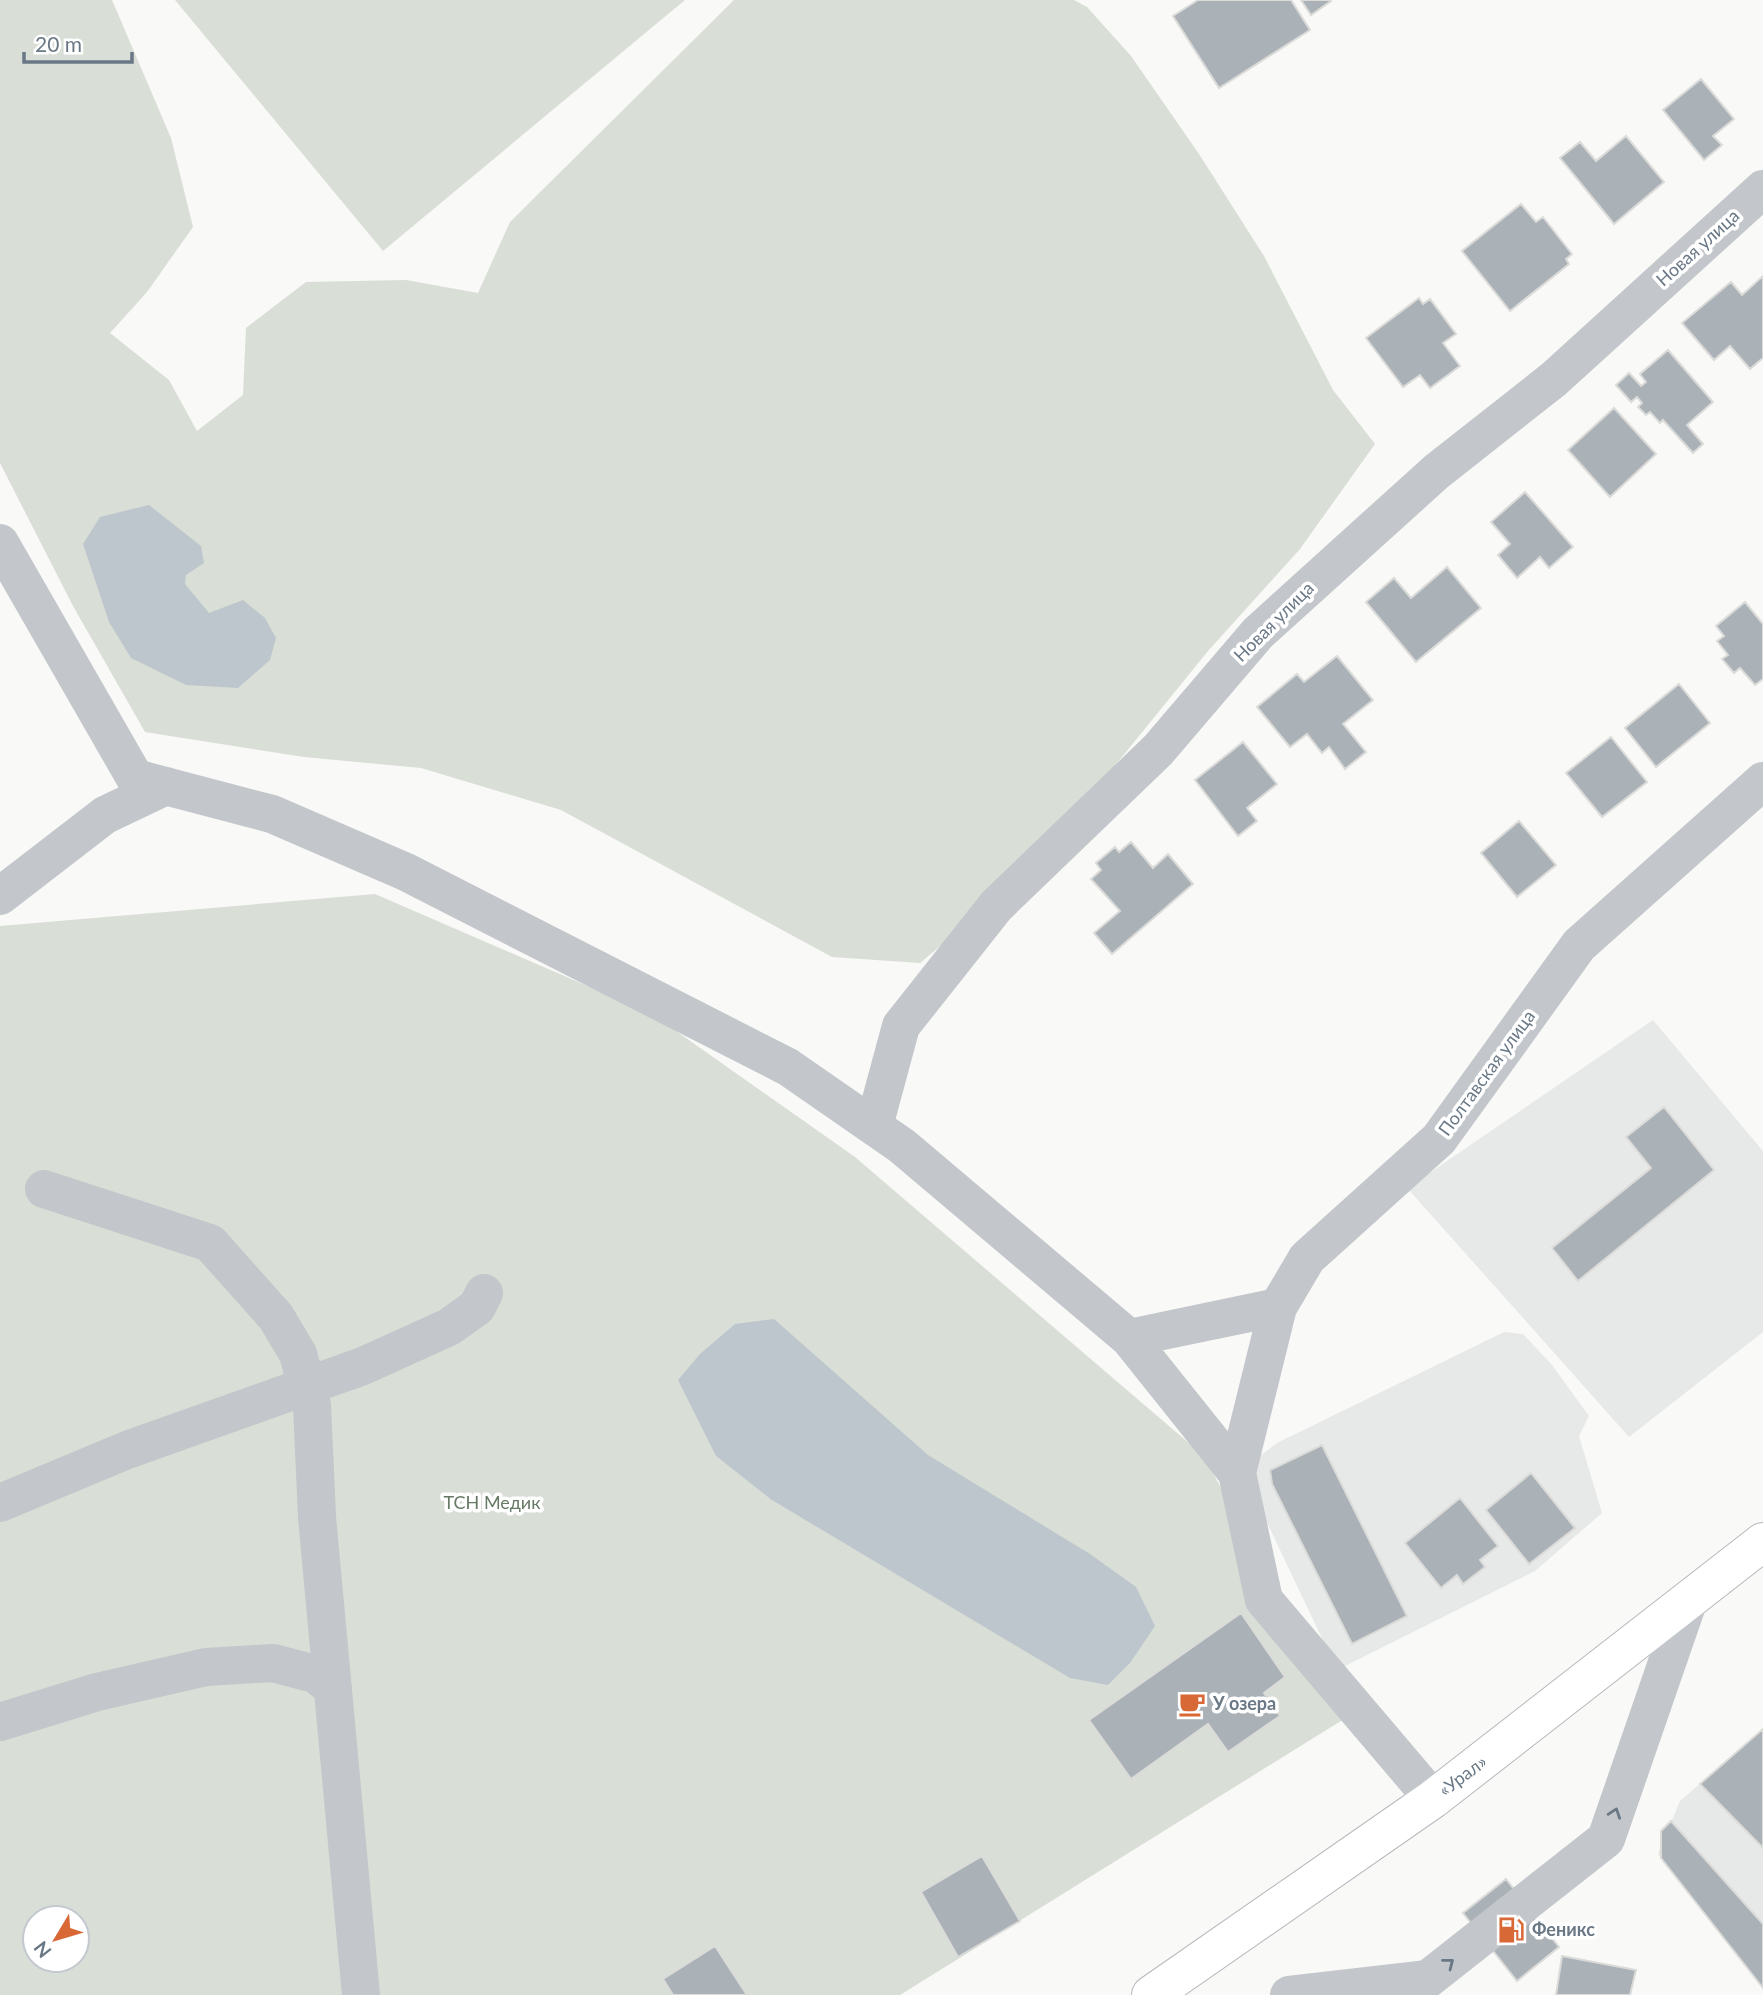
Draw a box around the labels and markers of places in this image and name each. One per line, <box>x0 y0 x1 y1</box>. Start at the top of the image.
cafe icon: У озера <box>1177 1689 1207 1719</box>
place label: У озера <box>1212 1692 1276 1714</box>
fuel station icon: Феникс <box>1496 1915 1526 1945</box>
place label: Феникс <box>1532 1918 1595 1940</box>

